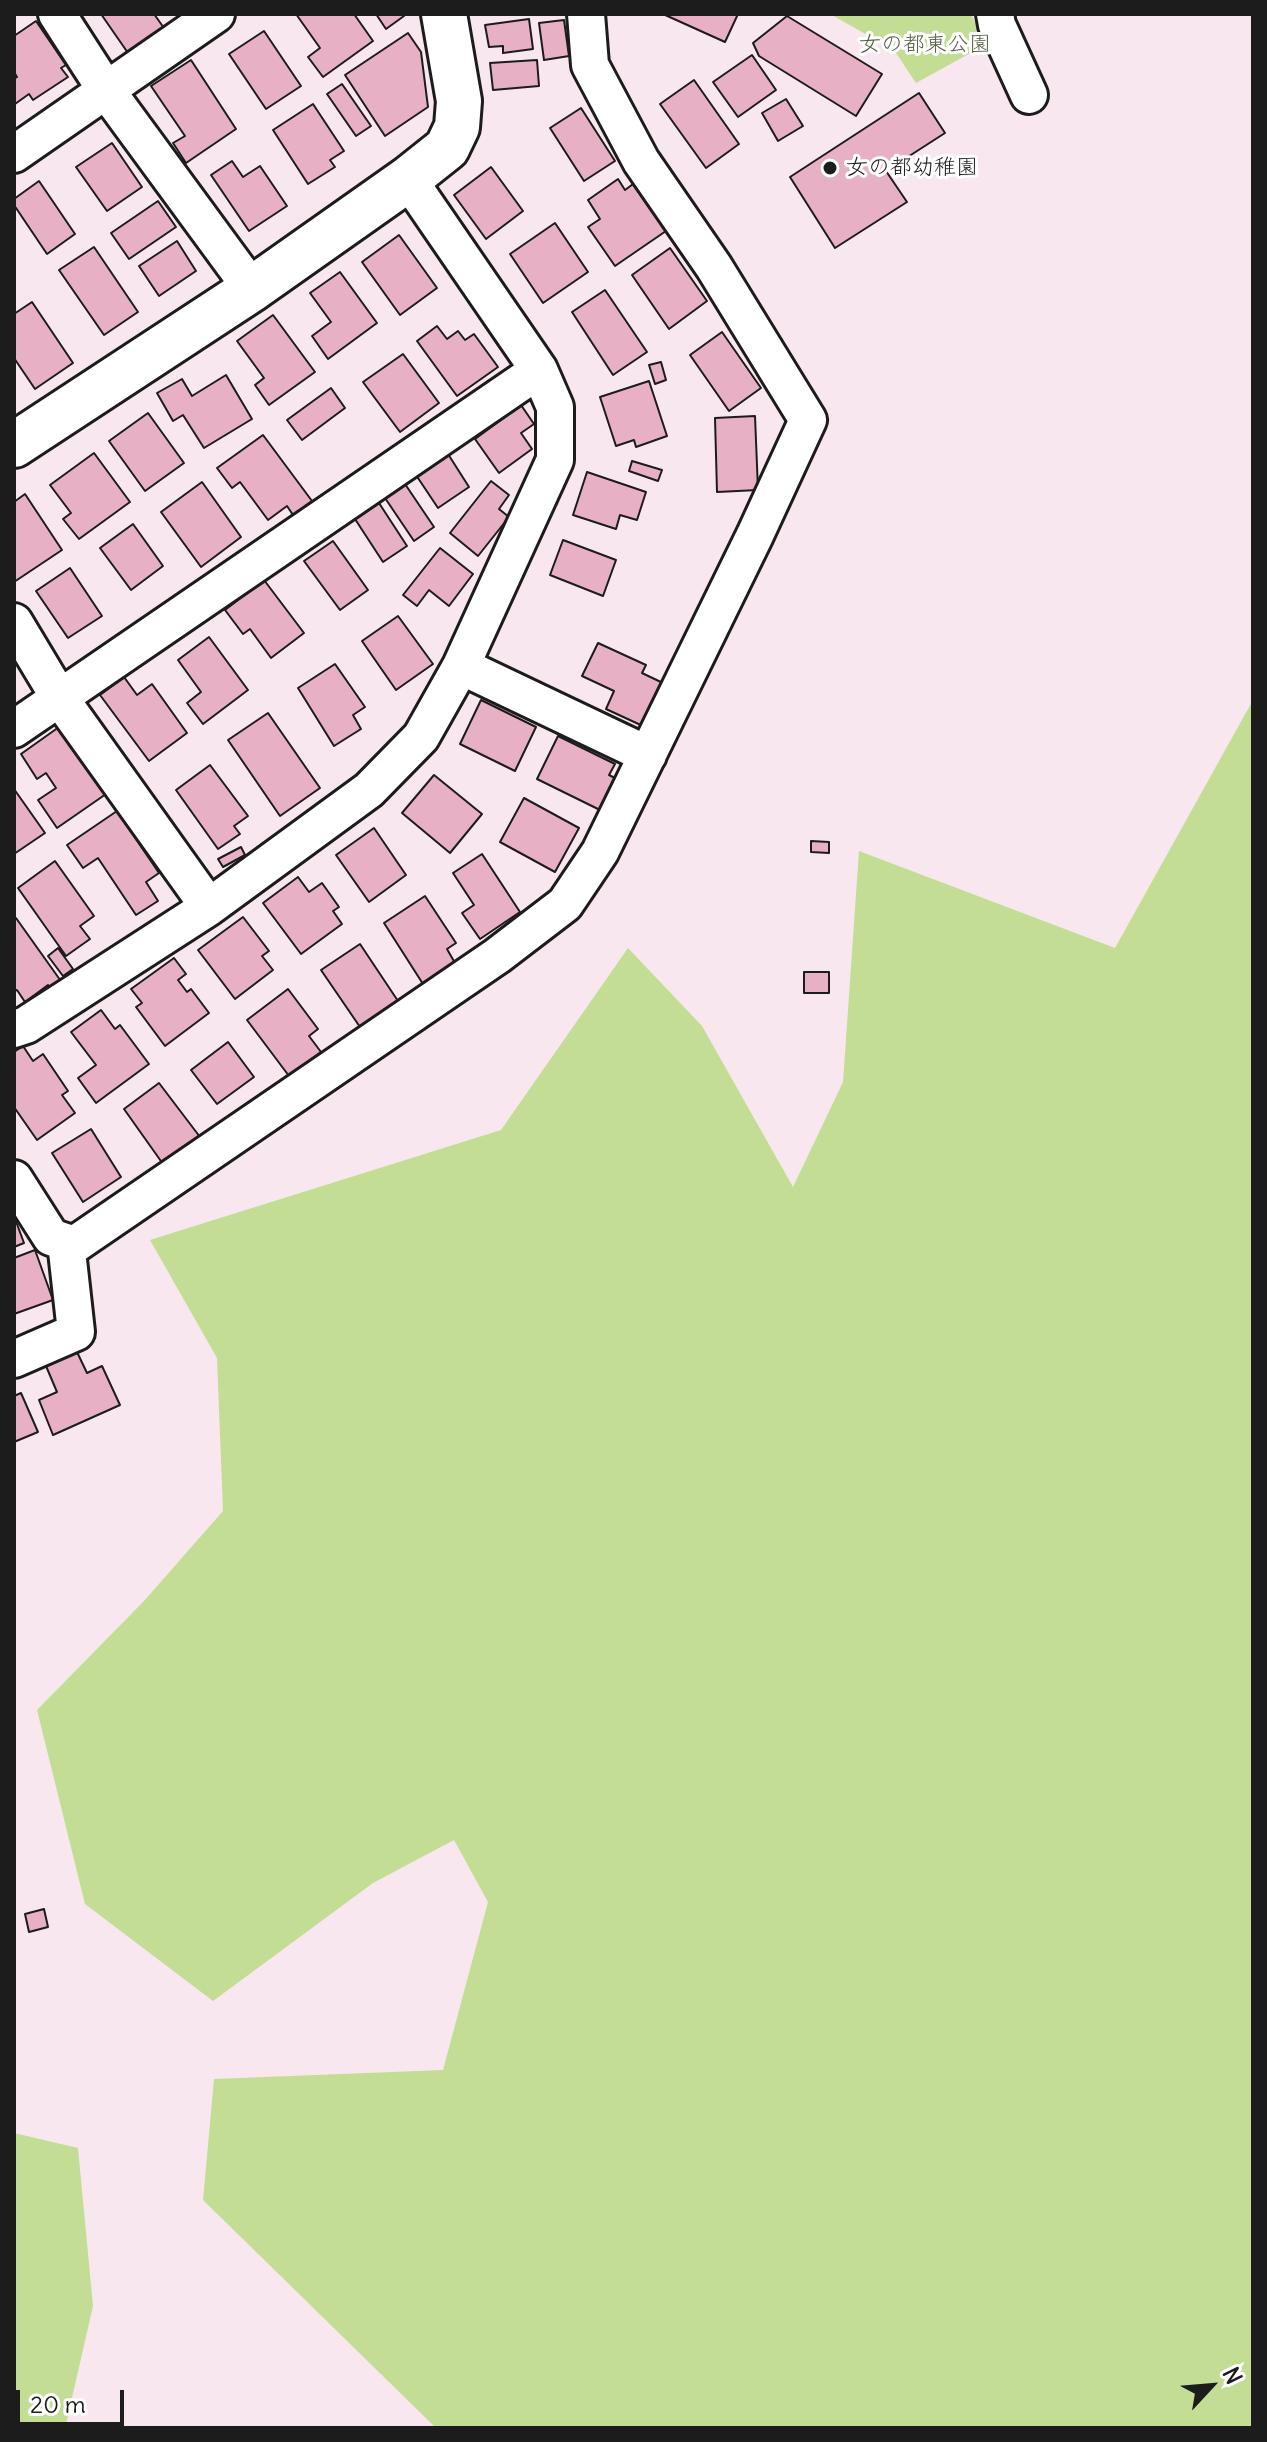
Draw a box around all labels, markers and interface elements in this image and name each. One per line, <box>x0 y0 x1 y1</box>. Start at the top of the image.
park label: 女の都東公園 <box>859 32 991 58</box>
place label: 女の都幼稚園 <box>846 155 978 181</box>
marker: 女の都幼稚園 <box>821 159 839 177</box>
north arrow <box>1171 2346 1251 2426</box>
text: N <box>1217 2363 1248 2388</box>
scale bar <box>20 2374 128 2424</box>
text: 20 m <box>30 2389 86 2419</box>

